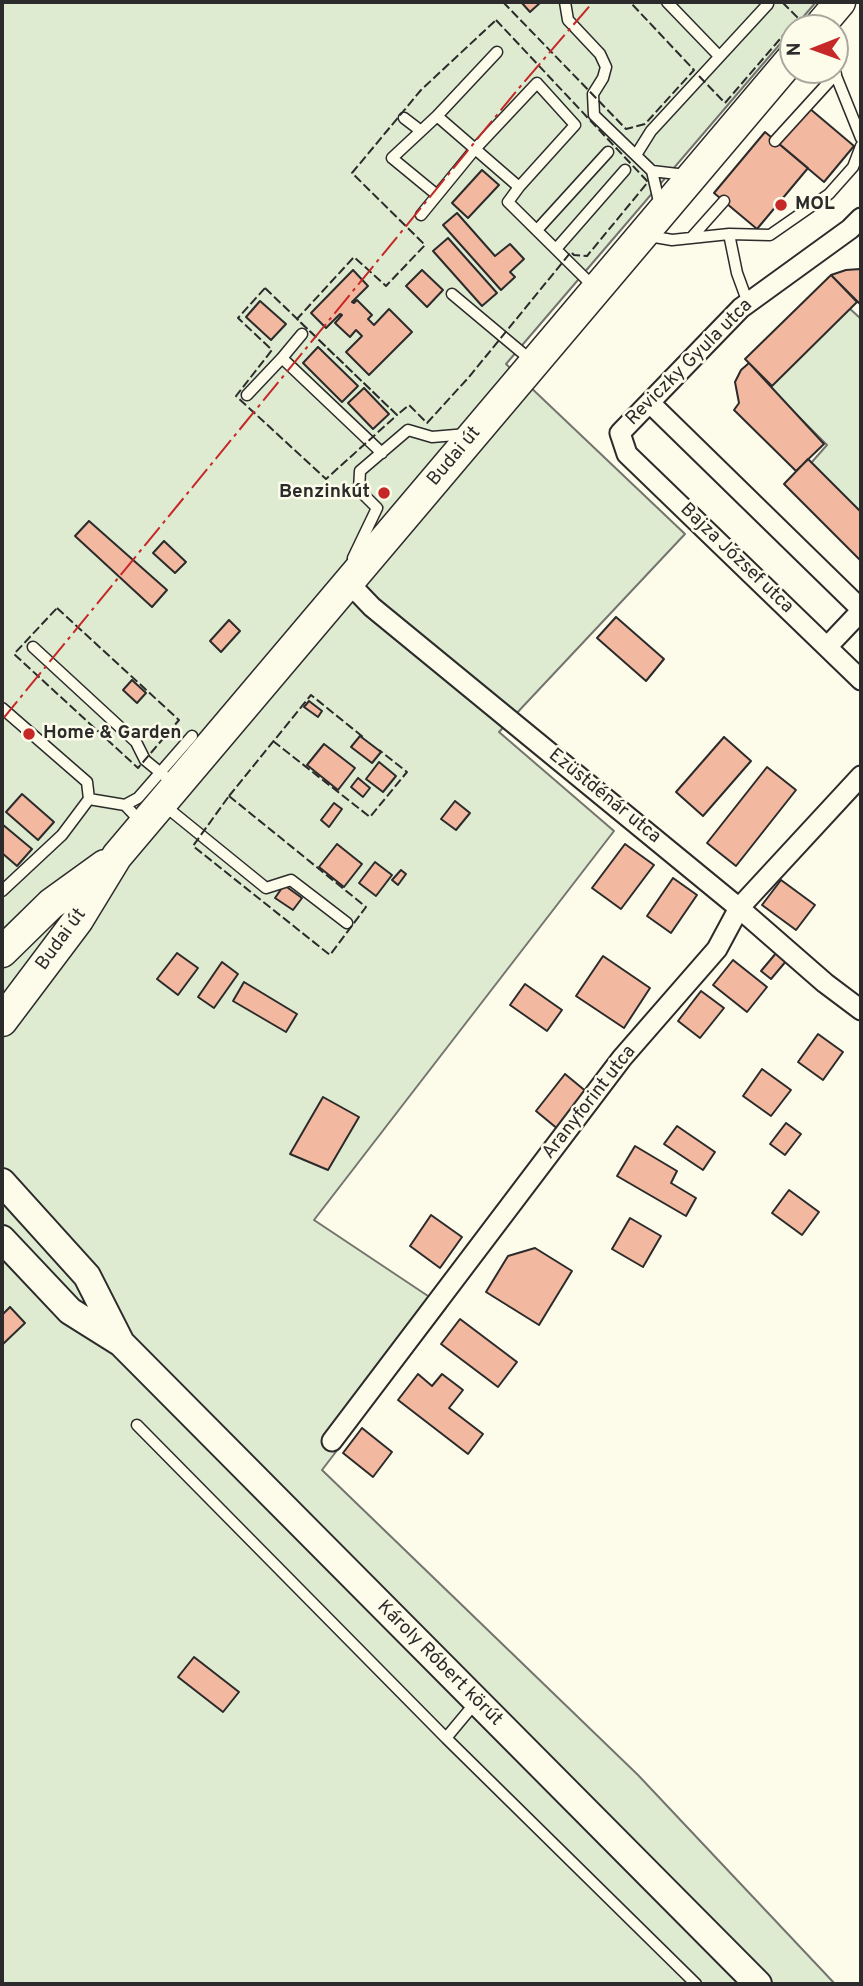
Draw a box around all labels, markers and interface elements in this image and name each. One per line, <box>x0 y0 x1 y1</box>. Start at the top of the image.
north arrow <box>779 14 849 84</box>
text: N <box>783 42 807 56</box>
place label: MOL <box>795 194 835 216</box>
marker: MOL <box>773 197 789 213</box>
street label: Reviczky Gyula utca <box>622 295 758 431</box>
street label: Budai út <box>423 423 487 491</box>
place label: Benzinkút <box>279 482 370 504</box>
marker: Benzinkút <box>376 485 392 501</box>
street label: Bajza József utca <box>675 499 797 619</box>
place label: Home & Garden <box>43 723 182 745</box>
marker: Home & Garden <box>21 726 37 742</box>
street label: Ezüstdénár utca <box>543 745 665 849</box>
street label: Budai út <box>32 905 92 975</box>
street label: Aranyforint utca <box>538 1041 642 1165</box>
street label: Károly Róbert körút <box>371 1596 507 1732</box>

